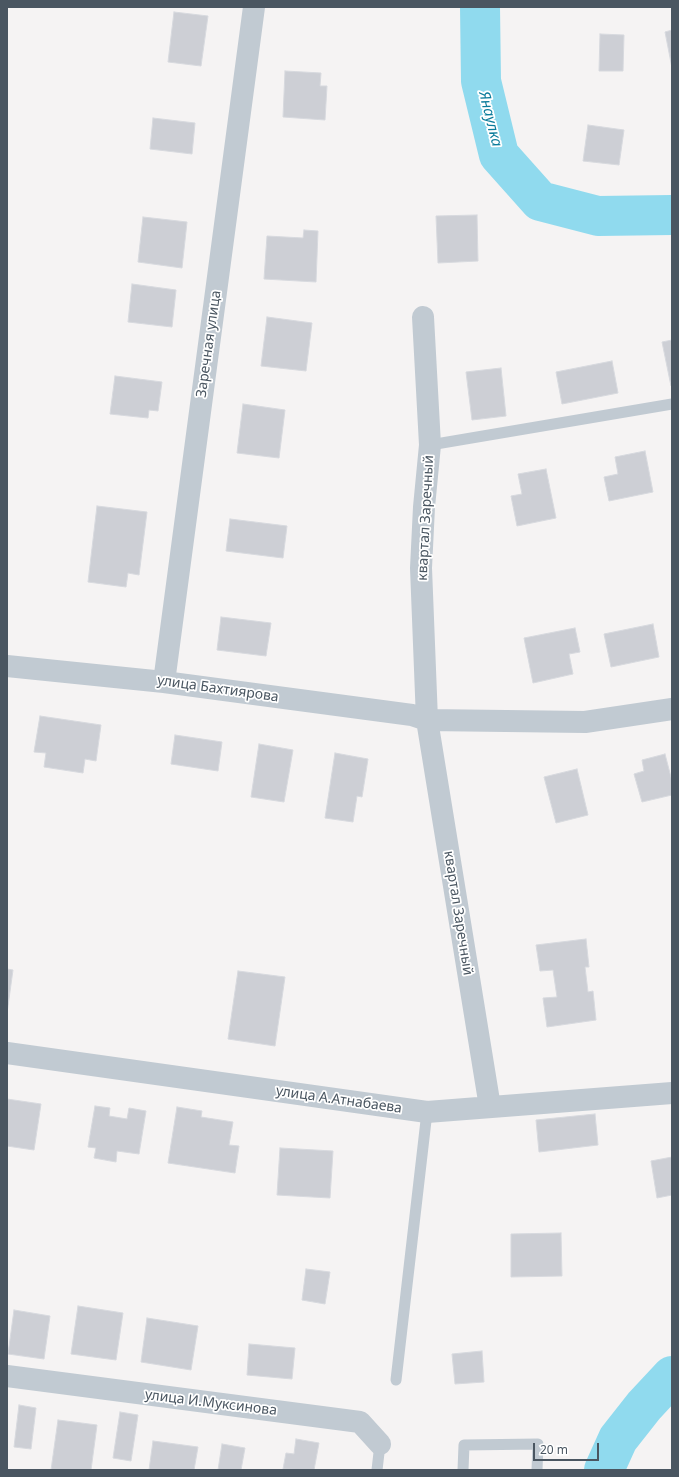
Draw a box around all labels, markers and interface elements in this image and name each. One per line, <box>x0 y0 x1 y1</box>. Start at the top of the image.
water label: Янаулка <box>474 89 506 149</box>
street label: Заречная улица <box>193 289 225 399</box>
street label: квартал Заречный <box>414 455 438 581</box>
street label: улица Бахтиярова <box>156 672 280 706</box>
street label: квартал Заречный <box>440 850 476 976</box>
street label: улица А.Атнабаева <box>275 1083 403 1117</box>
street label: улица И.Муксинова <box>144 1387 278 1419</box>
scale bar <box>535 1435 601 1461</box>
text: 20 m <box>540 1441 568 1458</box>

